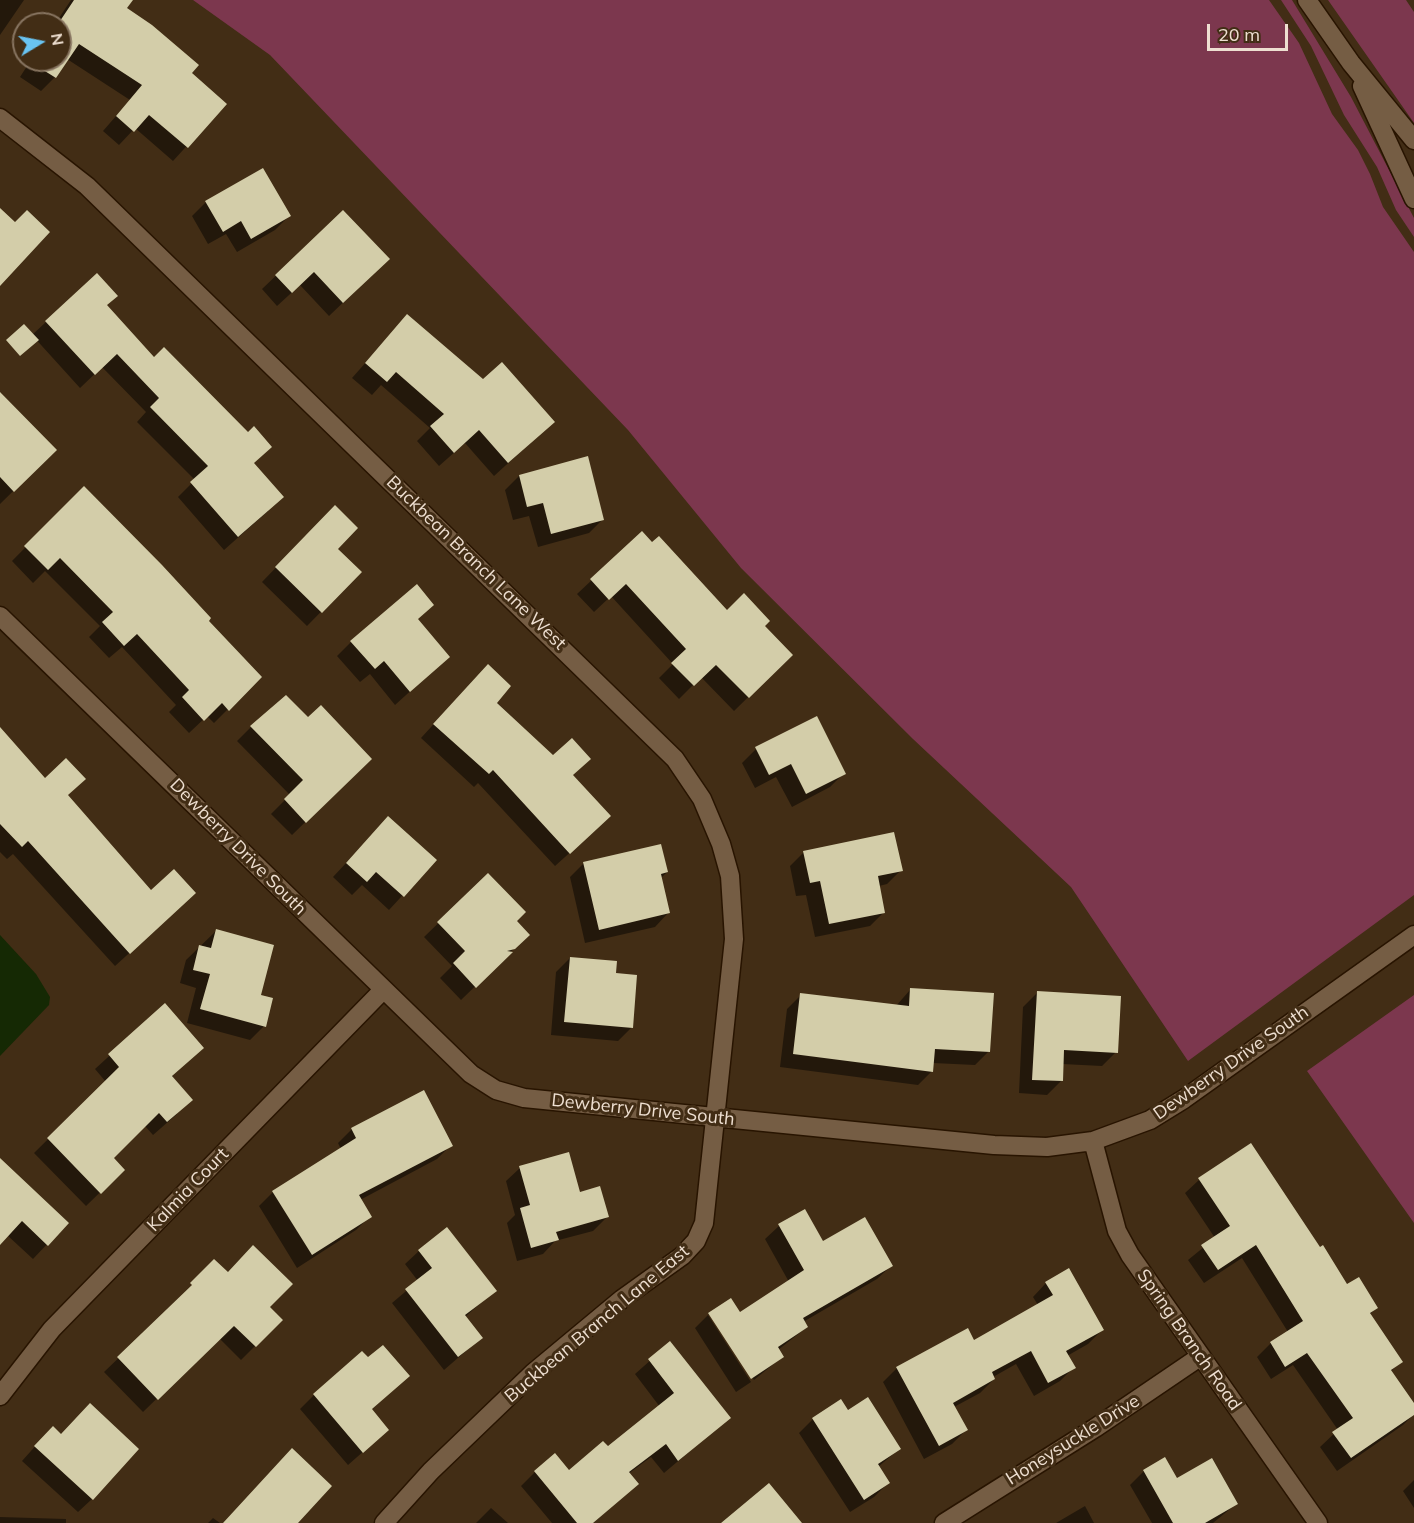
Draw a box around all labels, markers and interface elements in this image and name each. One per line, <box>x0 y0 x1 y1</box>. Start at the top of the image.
north arrow <box>12 12 72 72</box>
scale bar <box>1210 12 1291 50</box>
text: 20 m <box>1218 23 1260 46</box>
text: N <box>47 32 69 47</box>
street label: Buckbean Branch Lane West <box>382 471 570 655</box>
street label: Dewberry Drive South <box>165 774 311 920</box>
street label: Dewberry Drive South <box>1149 1001 1313 1125</box>
street label: Dewberry Drive South <box>550 1090 736 1130</box>
street label: Kalmia Court <box>143 1144 233 1236</box>
street label: Buckbean Branch Lane East <box>501 1241 693 1407</box>
street label: Spring Branch Road <box>1132 1265 1246 1415</box>
street label: Honeysuckle Drive <box>1002 1390 1144 1490</box>

